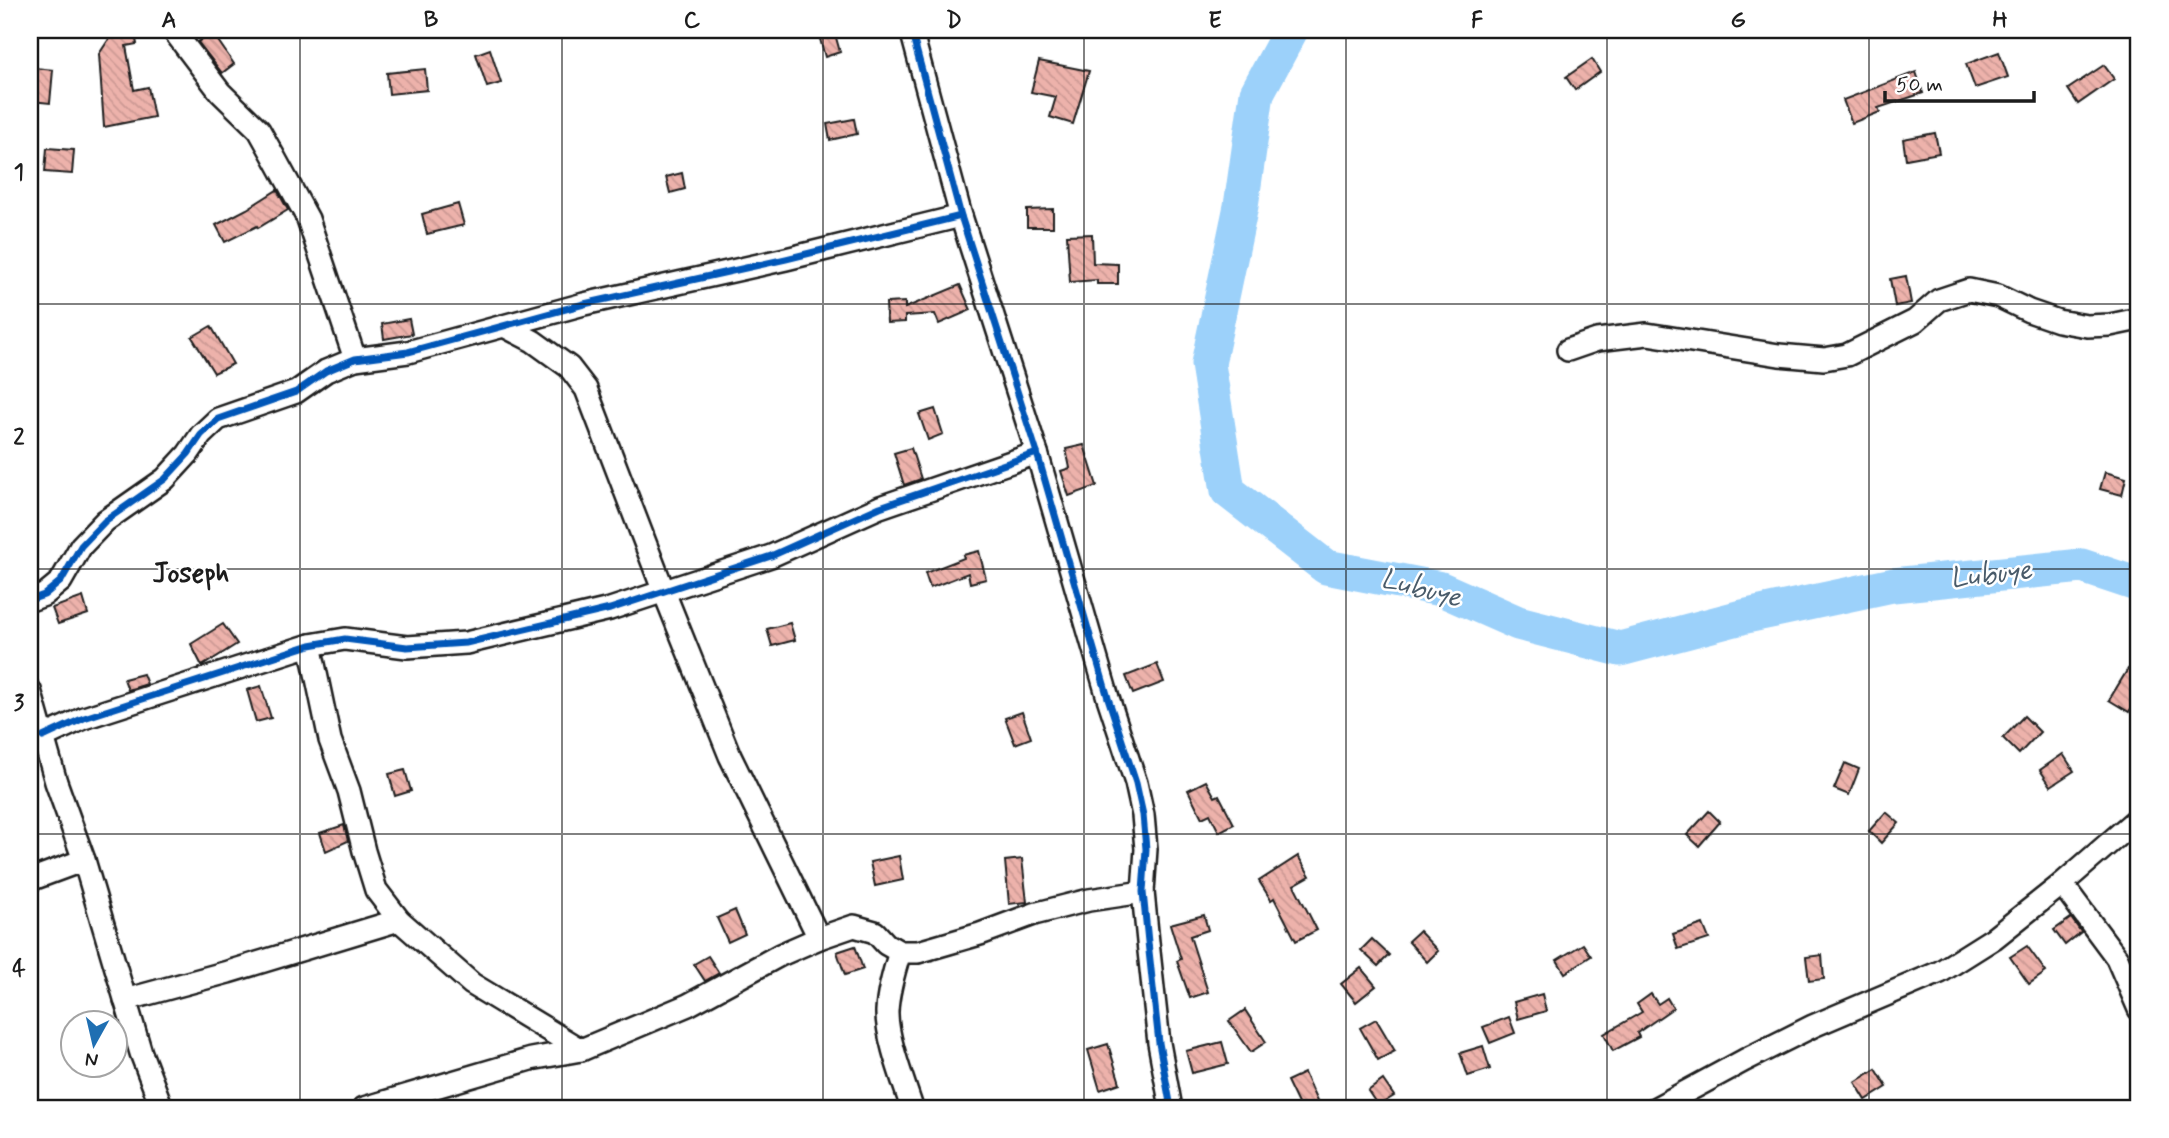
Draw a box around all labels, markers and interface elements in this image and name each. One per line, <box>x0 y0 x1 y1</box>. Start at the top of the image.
text: A <box>161 6 177 36</box>
text: B <box>424 6 439 36</box>
text: C <box>684 6 701 36</box>
text: D <box>946 6 962 36</box>
text: E <box>1208 6 1222 36</box>
text: F <box>1471 6 1483 36</box>
text: G <box>1730 6 1746 36</box>
text: H <box>1992 6 2008 36</box>
scale bar <box>1885 60 2034 104</box>
text: 50 m <box>1896 71 1943 99</box>
text: 1 <box>14 158 24 188</box>
text: 2 <box>13 423 25 453</box>
water label: Lubuye <box>1948 552 2035 598</box>
district label: Joseph <box>153 556 230 593</box>
water label: Lubuye <box>1377 561 1466 618</box>
text: 3 <box>14 689 25 719</box>
text: 4 <box>12 954 26 984</box>
north arrow <box>60 1009 130 1078</box>
text: N <box>84 1046 100 1073</box>

